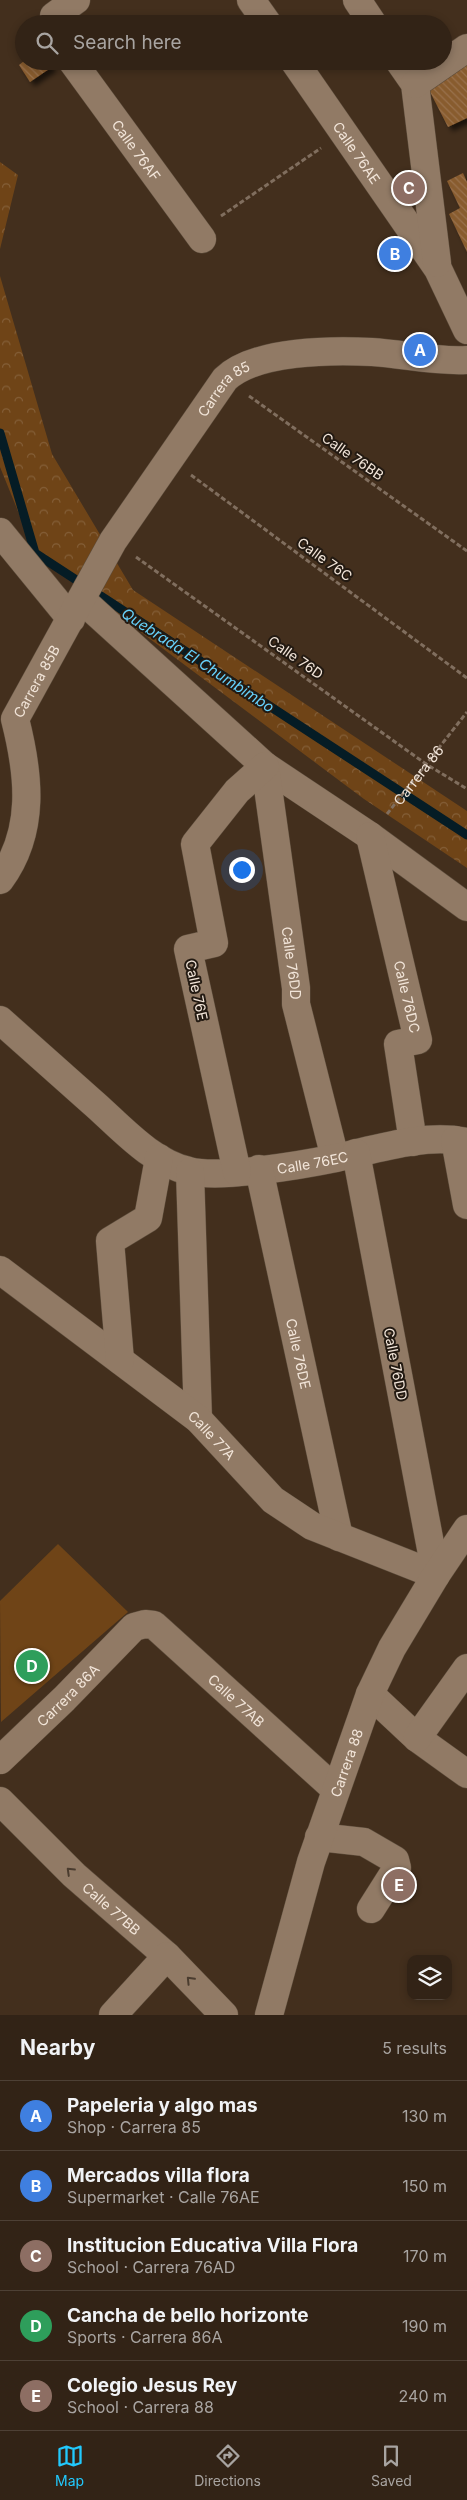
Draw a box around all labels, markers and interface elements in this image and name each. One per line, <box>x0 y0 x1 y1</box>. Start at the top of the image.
search box <box>15 15 452 70</box>
icon: search <box>33 29 61 57</box>
text: Search here <box>73 31 182 54</box>
street label: Calle 76AF <box>109 116 165 184</box>
street label: Calle 76AE <box>330 118 385 186</box>
pin: C <box>393 169 425 207</box>
pin: B <box>379 235 411 273</box>
pin: A <box>404 331 436 369</box>
street label: Carrera 85 <box>193 357 252 419</box>
street label: Calle 76BB <box>319 428 387 484</box>
street label: Calle 76C <box>294 533 356 585</box>
water label: Quebrada El Chumbimbo <box>118 603 278 717</box>
street label: Calle 76D <box>265 632 327 682</box>
street label: Carrera 85B <box>9 642 63 720</box>
street label: Carrera 86 <box>389 741 447 808</box>
your location <box>229 857 255 883</box>
street label: Calle 76DD <box>279 925 305 1000</box>
street label: Calle 76E <box>182 958 212 1022</box>
street label: Calle 76DC <box>391 959 425 1034</box>
street label: Calle 76EC <box>276 1147 350 1177</box>
street label: Calle 76DE <box>283 1317 315 1391</box>
street label: Calle 76DD <box>381 1326 411 1402</box>
street label: Calle 77A <box>185 1407 240 1463</box>
pin: D <box>16 1647 48 1685</box>
street label: Carrera 86A <box>33 1660 102 1729</box>
street label: Calle 77AB <box>205 1670 269 1730</box>
street label: Carrera 88 <box>326 1726 366 1799</box>
pin: E <box>383 1866 415 1904</box>
one-way arrow <box>67 1868 76 1877</box>
street label: Calle 77BB <box>79 1878 145 1938</box>
map controls <box>407 1955 452 2000</box>
button: layers <box>407 1955 452 2000</box>
one-way arrow <box>187 1977 196 1986</box>
text: Nearby <box>20 2035 95 2060</box>
text: 5 results <box>382 2038 447 2058</box>
text: Papeleria y algo mas <box>67 2094 258 2117</box>
text: A <box>30 2106 42 2126</box>
text: 130 m <box>402 2106 447 2126</box>
text: Shop · Carrera 85 <box>67 2117 201 2137</box>
text: Mercados villa flora <box>67 2164 250 2187</box>
text: B <box>31 2176 41 2196</box>
text: 150 m <box>402 2176 447 2196</box>
text: Supermarket · Calle 76AE <box>67 2187 260 2207</box>
text: Institucion Educativa Villa Flora <box>67 2234 358 2257</box>
text: C <box>30 2246 42 2266</box>
text: 170 m <box>403 2246 447 2266</box>
text: School · Carrera 76AD <box>67 2257 235 2277</box>
text: Cancha de bello horizonte <box>67 2304 309 2327</box>
text: D <box>30 2316 42 2336</box>
text: 190 m <box>402 2316 447 2336</box>
text: Sports · Carrera 86A <box>67 2327 222 2347</box>
text: Colegio Jesus Rey <box>67 2374 237 2397</box>
text: E <box>31 2386 41 2406</box>
text: 240 m <box>399 2386 447 2406</box>
text: School · Carrera 88 <box>67 2397 214 2417</box>
tab: Map <box>55 2442 84 2489</box>
tab: Directions <box>194 2442 261 2489</box>
tab: Saved <box>371 2442 412 2489</box>

